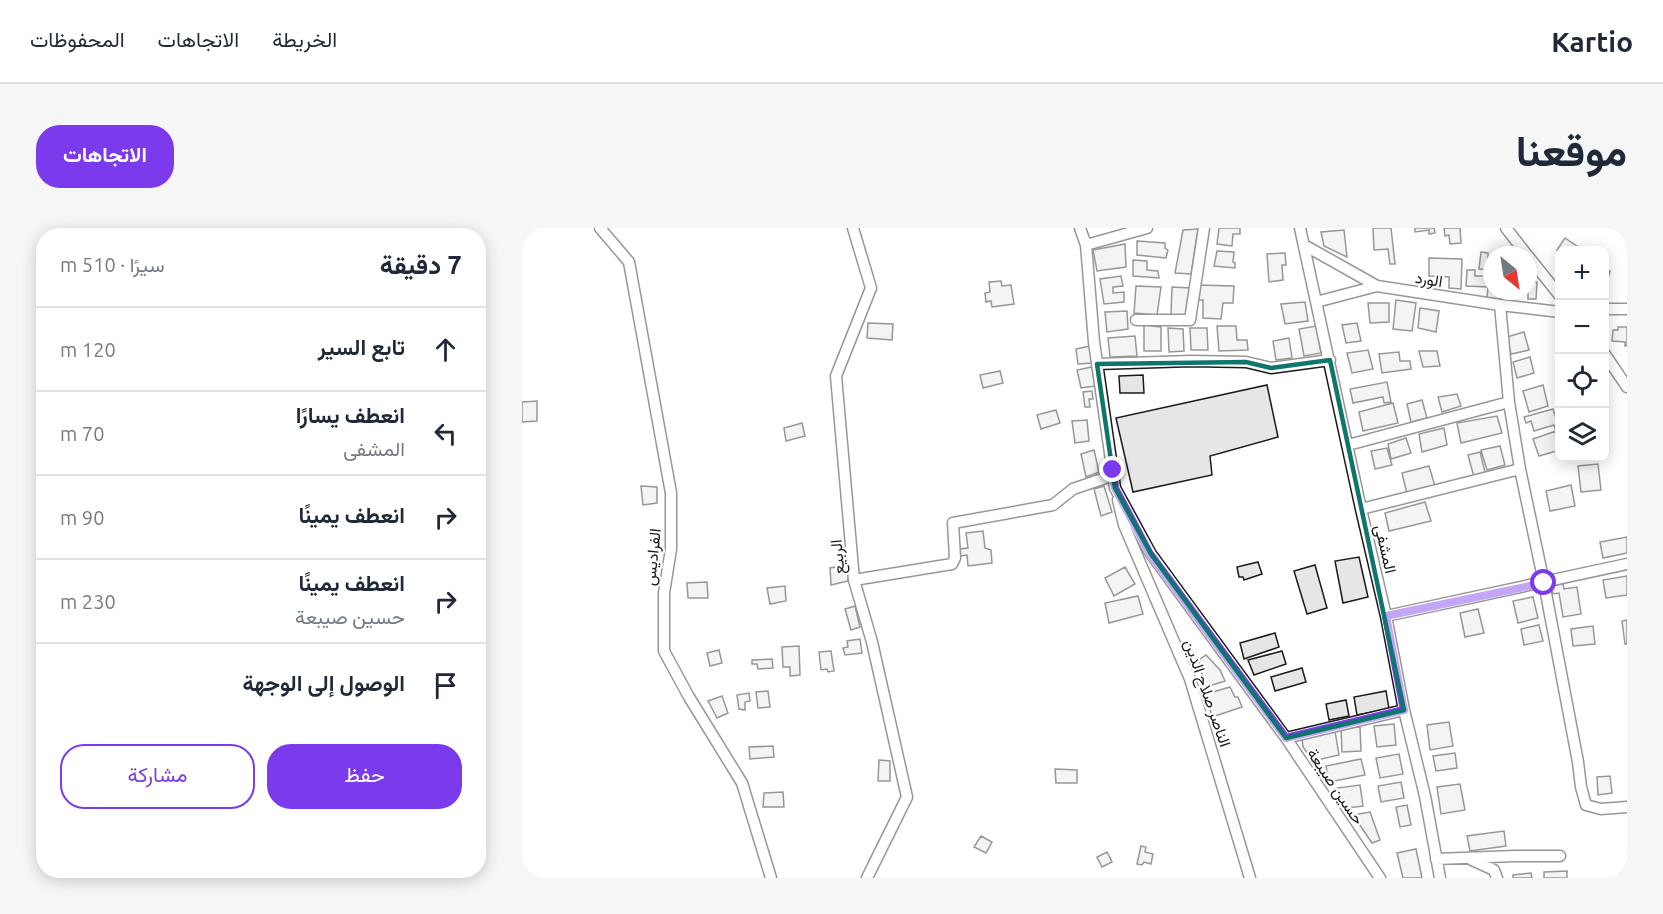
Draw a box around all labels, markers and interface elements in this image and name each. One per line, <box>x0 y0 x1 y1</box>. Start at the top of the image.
text: Kartio <box>1551 26 1633 57</box>
text: المحفوظات <box>30 27 125 51</box>
text: الاتجاهات <box>158 27 239 51</box>
text: الخريطة <box>272 27 337 51</box>
button: الاتجاهات <box>36 125 174 188</box>
text: موقعنا <box>1516 127 1627 174</box>
north arrow <box>1483 246 1537 300</box>
map controls <box>1555 246 1609 462</box>
button: + <box>1555 246 1609 300</box>
text: 7 دقيقة <box>380 250 462 279</box>
text: سيرًا · 510 m <box>60 253 165 276</box>
street label: الورد <box>1414 268 1444 292</box>
button: − <box>1555 300 1609 354</box>
icon: ahead <box>429 333 462 366</box>
text: تابع السير <box>318 334 405 359</box>
text: 120 m <box>60 338 116 361</box>
button: locate <box>1555 354 1609 408</box>
text: انعطف يسارًا <box>296 402 405 427</box>
button: layers <box>1555 408 1609 462</box>
icon: left <box>429 417 462 450</box>
text: 70 m <box>60 422 104 445</box>
text: المشفى <box>343 437 405 460</box>
route end <box>1099 456 1125 482</box>
icon: right <box>429 501 462 534</box>
text: انعطف يمينًا <box>298 502 405 527</box>
text: 90 m <box>60 506 104 529</box>
street label: المشفى <box>1370 523 1400 576</box>
street label: الفراديس <box>640 527 666 587</box>
street label: الربيع <box>827 538 850 575</box>
route start <box>1530 569 1556 595</box>
text: انعطف يمينًا <box>298 570 405 595</box>
icon: right <box>429 585 462 618</box>
text: 230 m <box>60 590 116 613</box>
text: حسين صيبعة <box>295 605 405 628</box>
street label: الناصر صلاح الدين <box>1178 637 1235 750</box>
icon: arrive <box>429 669 462 702</box>
text: الوصول إلى الوجهة <box>242 670 405 695</box>
button: مشاركة <box>60 744 255 809</box>
button: حفظ <box>267 744 462 809</box>
street label: حسين صيبعة <box>1302 745 1368 829</box>

